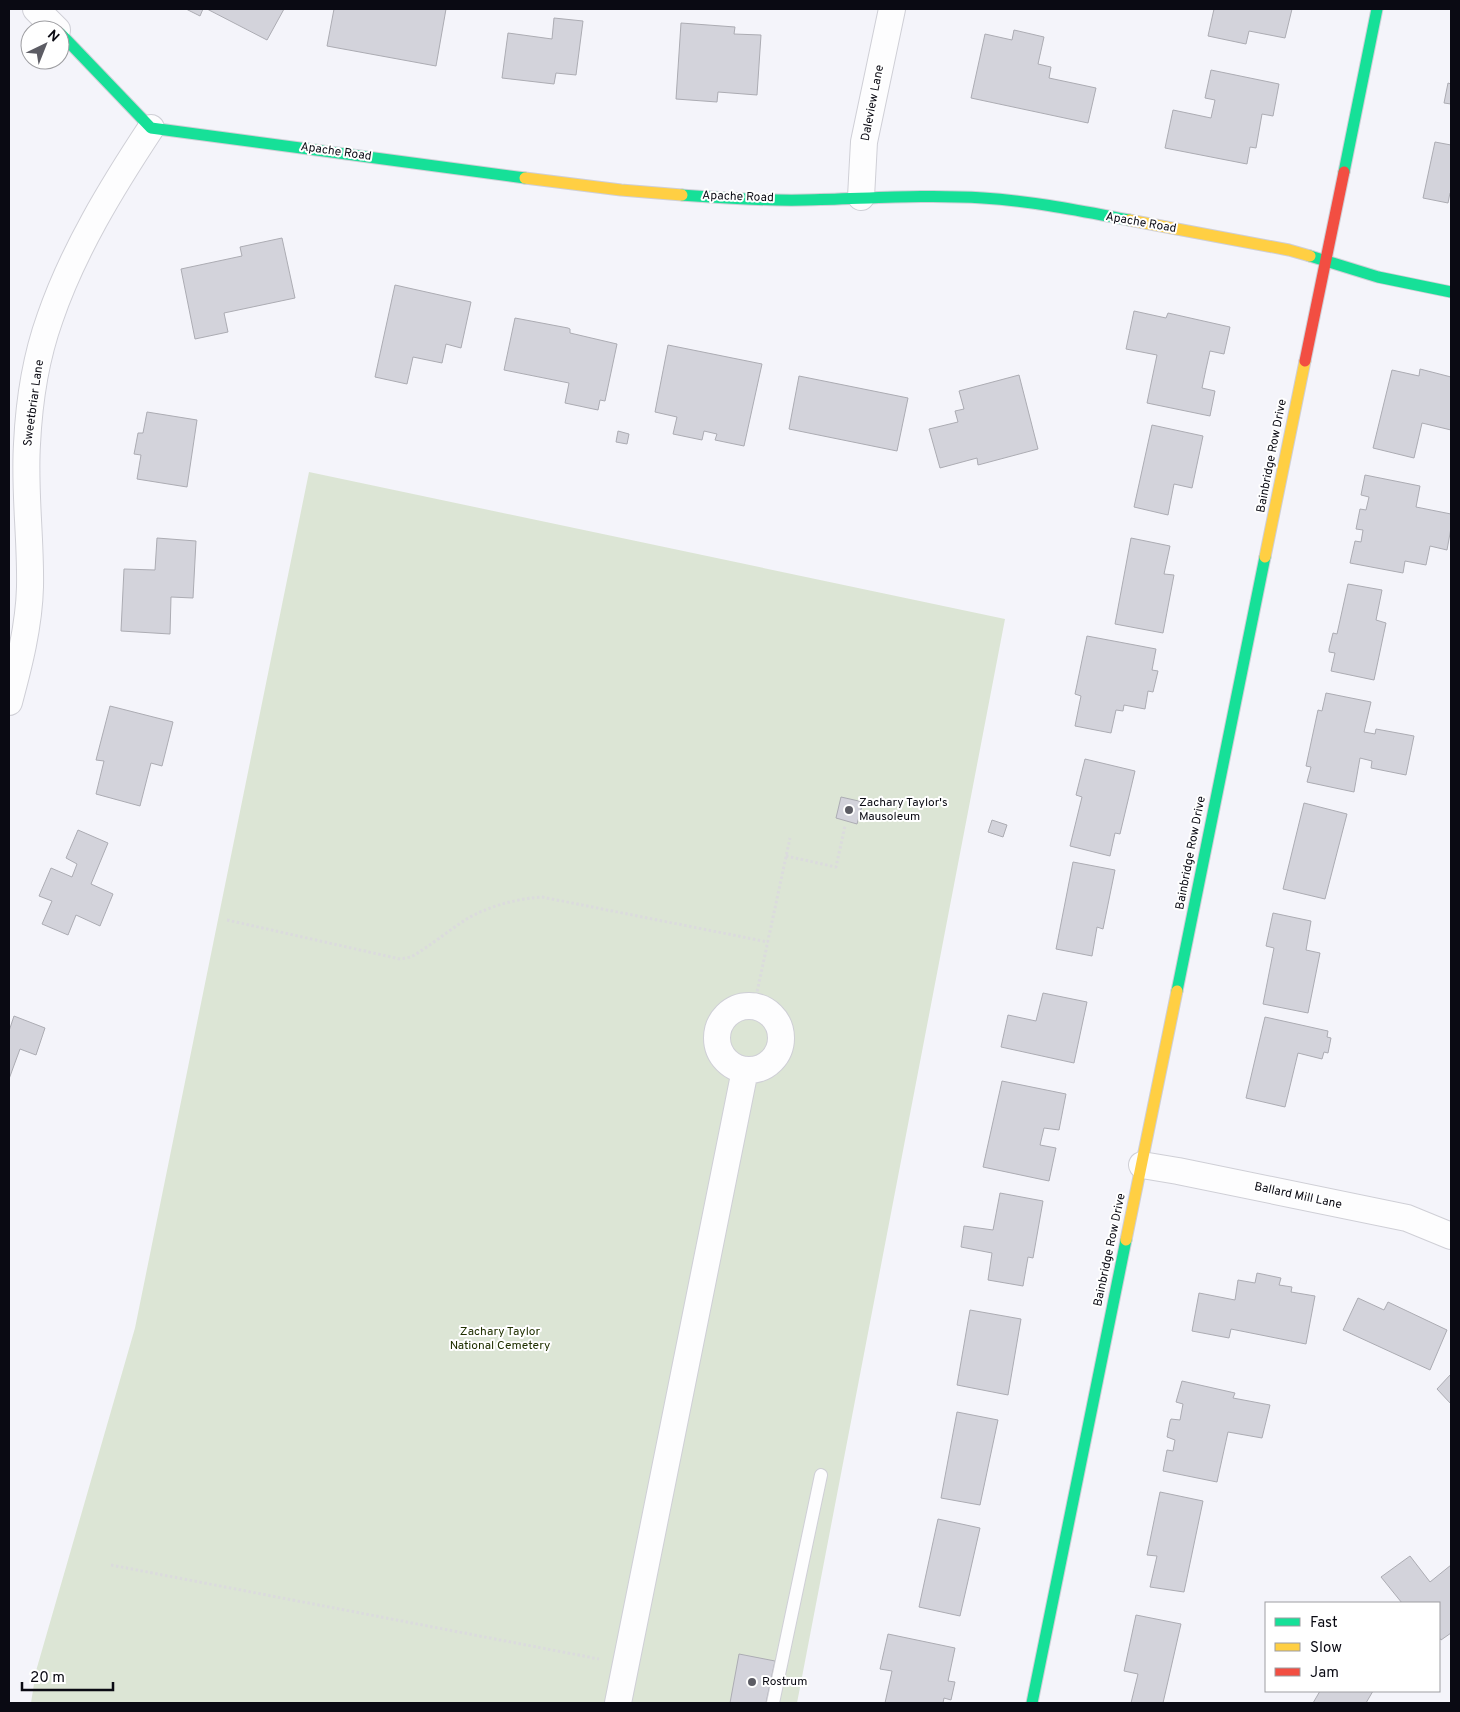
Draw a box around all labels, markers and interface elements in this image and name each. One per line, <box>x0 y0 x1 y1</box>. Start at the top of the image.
north arrow <box>20 20 70 70</box>
text: N <box>43 27 62 46</box>
street label: Daleview Lane <box>858 64 888 142</box>
street label: Apache Road <box>299 139 373 165</box>
street label: Apache Road <box>702 188 774 206</box>
street label: Apache Road <box>1104 209 1178 237</box>
street label: Sweetbriar Lane <box>20 359 48 447</box>
street label: Bainbridge Row Drive <box>1253 398 1291 514</box>
place label: Zachary Taylor's Mausoleum <box>859 795 948 825</box>
street label: Bainbridge Row Drive <box>1172 795 1210 911</box>
marker: Zachary Taylor's Mausoleum <box>843 804 855 816</box>
street label: Ballard Mill Lane <box>1253 1179 1343 1213</box>
street label: Bainbridge Row Drive <box>1090 1192 1130 1308</box>
park label: Zachary Taylor National Cemetery <box>450 1324 550 1354</box>
legend <box>1265 1602 1440 1692</box>
text: Fast <box>1310 1614 1338 1633</box>
text: Slow <box>1310 1639 1342 1658</box>
scale bar <box>22 1660 114 1692</box>
text: Jam <box>1310 1664 1339 1683</box>
text: 20 m <box>30 1669 65 1688</box>
place label: Rostrum <box>762 1674 807 1690</box>
marker: Rostrum <box>746 1676 758 1688</box>

